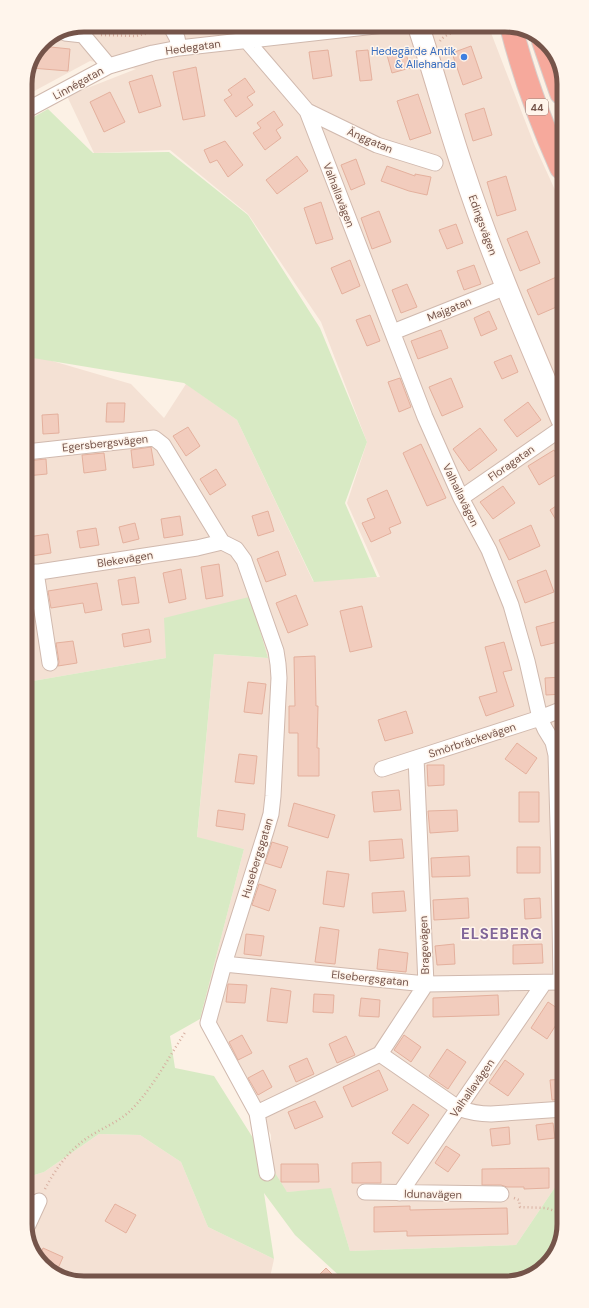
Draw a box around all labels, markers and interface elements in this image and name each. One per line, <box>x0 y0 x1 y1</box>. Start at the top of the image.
street label: Hedegatan <box>165 36 221 58</box>
place label: Hedegärde Antik & Allehanda <box>371 44 456 71</box>
marker: Hedegärde Antik & Allehanda <box>459 52 469 62</box>
street label: Linnégatan <box>50 63 106 103</box>
road number: 44 <box>526 99 548 115</box>
street label: Änggatan <box>345 124 395 156</box>
street label: Valhallavägen <box>320 161 358 229</box>
street label: Edingsvägen <box>466 193 500 257</box>
street label: Majgatan <box>425 294 473 324</box>
street label: Egersbergsvägen <box>61 432 149 454</box>
street label: Floragatan <box>485 442 537 484</box>
street label: Valhallavägen <box>440 461 482 529</box>
street label: Blekevägen <box>96 548 154 570</box>
street label: Smörbräckevägen <box>426 719 518 761</box>
street label: Husebergsgatan <box>238 816 276 900</box>
street label: Bragevägen <box>416 915 432 975</box>
district label: ELSEBERG <box>461 924 543 944</box>
street label: Elsebergsgatan <box>331 967 409 989</box>
street label: Valhallavägen <box>447 1056 497 1120</box>
street label: Idunavägen <box>404 1186 462 1202</box>

